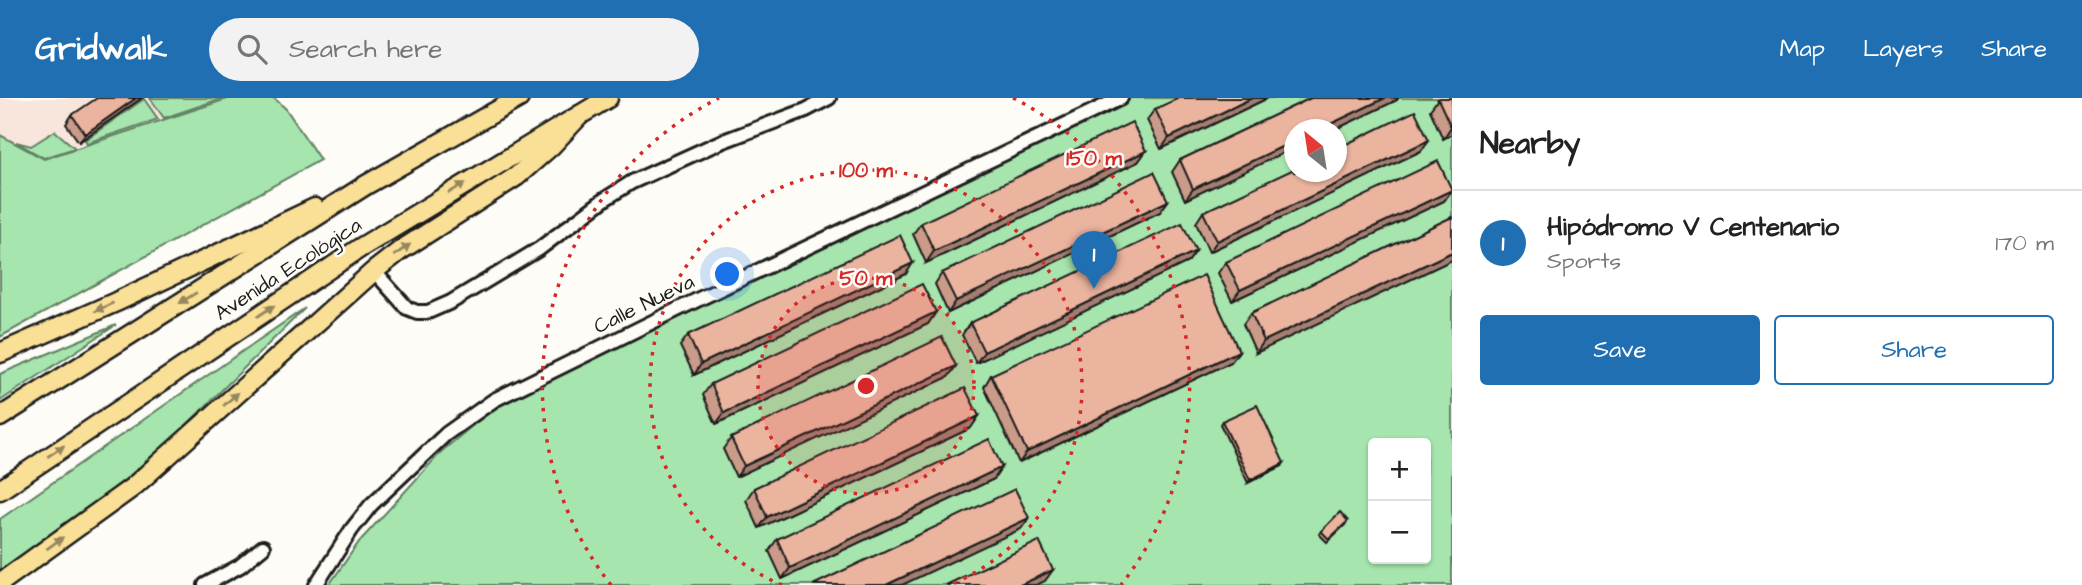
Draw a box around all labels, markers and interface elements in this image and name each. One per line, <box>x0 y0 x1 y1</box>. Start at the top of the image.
search box <box>209 18 699 81</box>
text: Gridwalk <box>35 26 167 72</box>
icon: search <box>233 30 271 68</box>
text: Search here <box>289 31 442 67</box>
text: Map <box>1780 32 1825 66</box>
text: Layers <box>1863 32 1943 66</box>
text: Share <box>1981 32 2047 66</box>
north arrow <box>1284 119 1347 182</box>
text: Nearby <box>1480 123 1580 165</box>
text: 150 m <box>1066 144 1122 173</box>
text: 100 m <box>839 156 894 185</box>
one-way arrow <box>448 182 467 194</box>
text: Hipódromo V Centenario <box>1547 209 1839 245</box>
street label: Avenida Ecológica <box>209 210 368 329</box>
text: 1 <box>1502 227 1504 259</box>
text: 170 m <box>1995 227 2054 259</box>
pin: 1 <box>1071 231 1117 289</box>
one-way arrow <box>393 243 411 257</box>
text: Sports <box>1547 245 1621 277</box>
your location <box>710 257 744 291</box>
text: 50 m <box>840 264 893 293</box>
street label: Calle Nueva <box>589 267 699 341</box>
one-way arrow <box>178 292 198 305</box>
one-way arrow <box>94 301 114 313</box>
one-way arrow <box>256 304 275 317</box>
button: Save <box>1480 315 1760 385</box>
button: Share <box>1774 315 2054 385</box>
centre of rings <box>854 374 878 398</box>
one-way arrow <box>222 391 240 407</box>
map controls <box>1368 438 1431 564</box>
button: + <box>1368 438 1431 501</box>
one-way arrow <box>47 445 66 458</box>
button: − <box>1368 501 1431 564</box>
one-way arrow <box>46 536 64 550</box>

